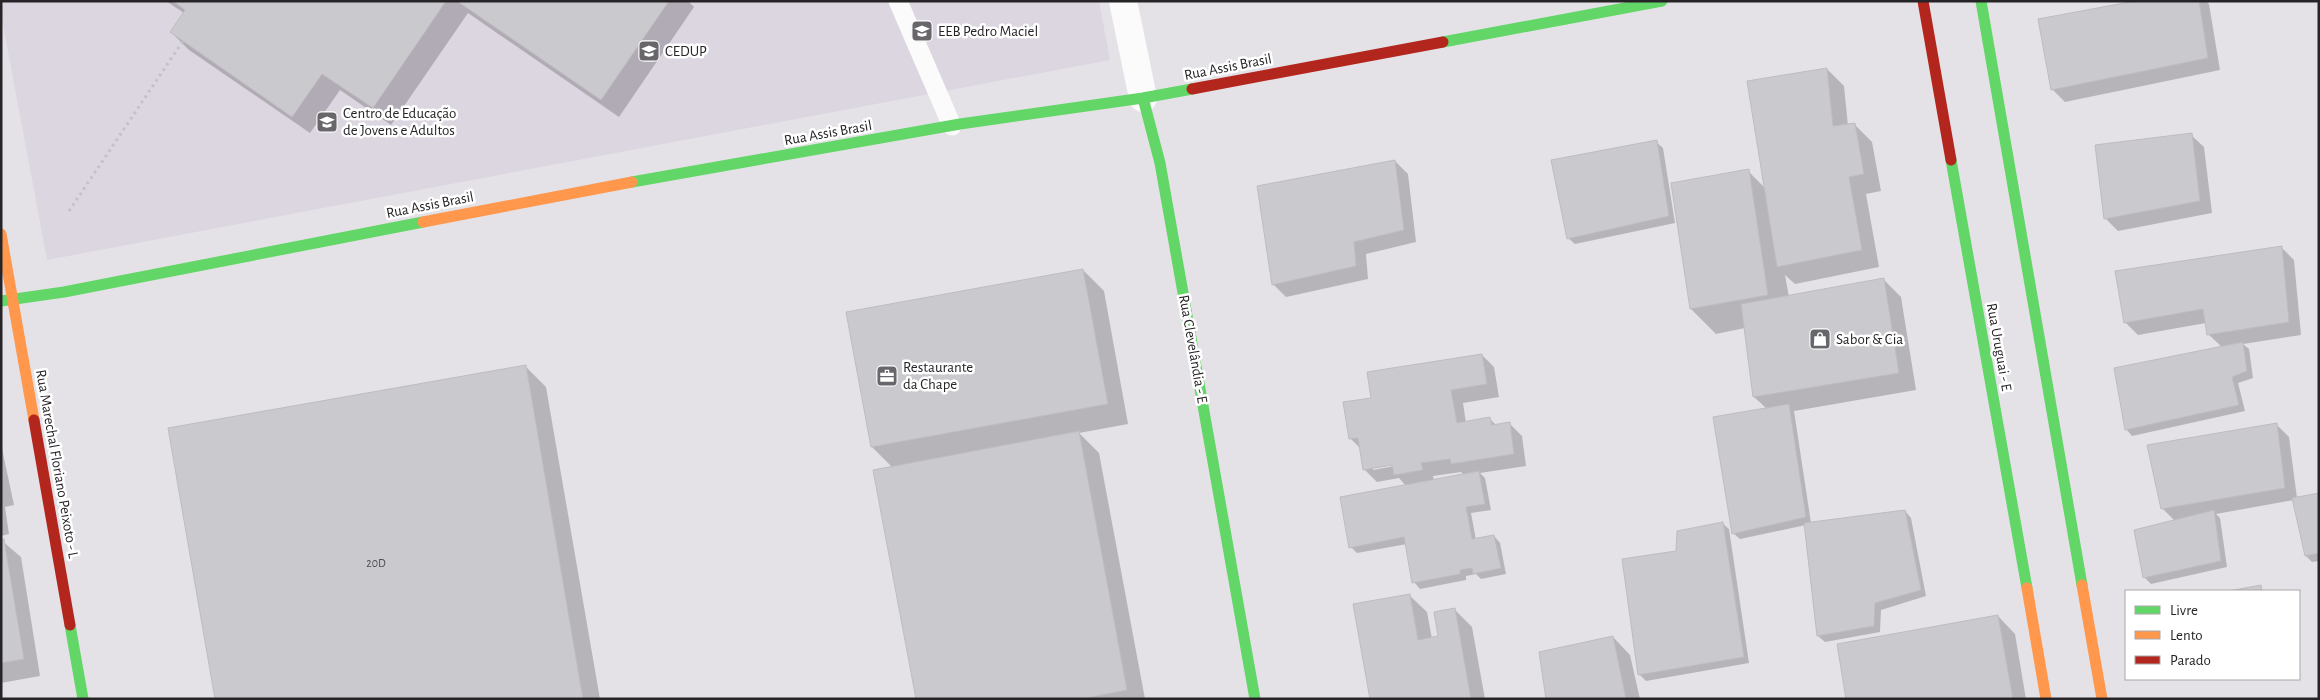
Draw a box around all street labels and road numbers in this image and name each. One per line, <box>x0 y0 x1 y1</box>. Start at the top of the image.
street label: Rua Assis Brasil <box>1183 51 1273 83</box>
street label: Rua Assis Brasil <box>783 118 873 148</box>
street label: Rua Assis Brasil <box>385 189 475 221</box>
street label: Rua Clevelândia - E <box>1176 294 1210 404</box>
street label: Rua Uruguai - E <box>1984 302 2014 392</box>
street label: Rua Marechal Floriano Peixoto - L <box>33 368 81 560</box>

